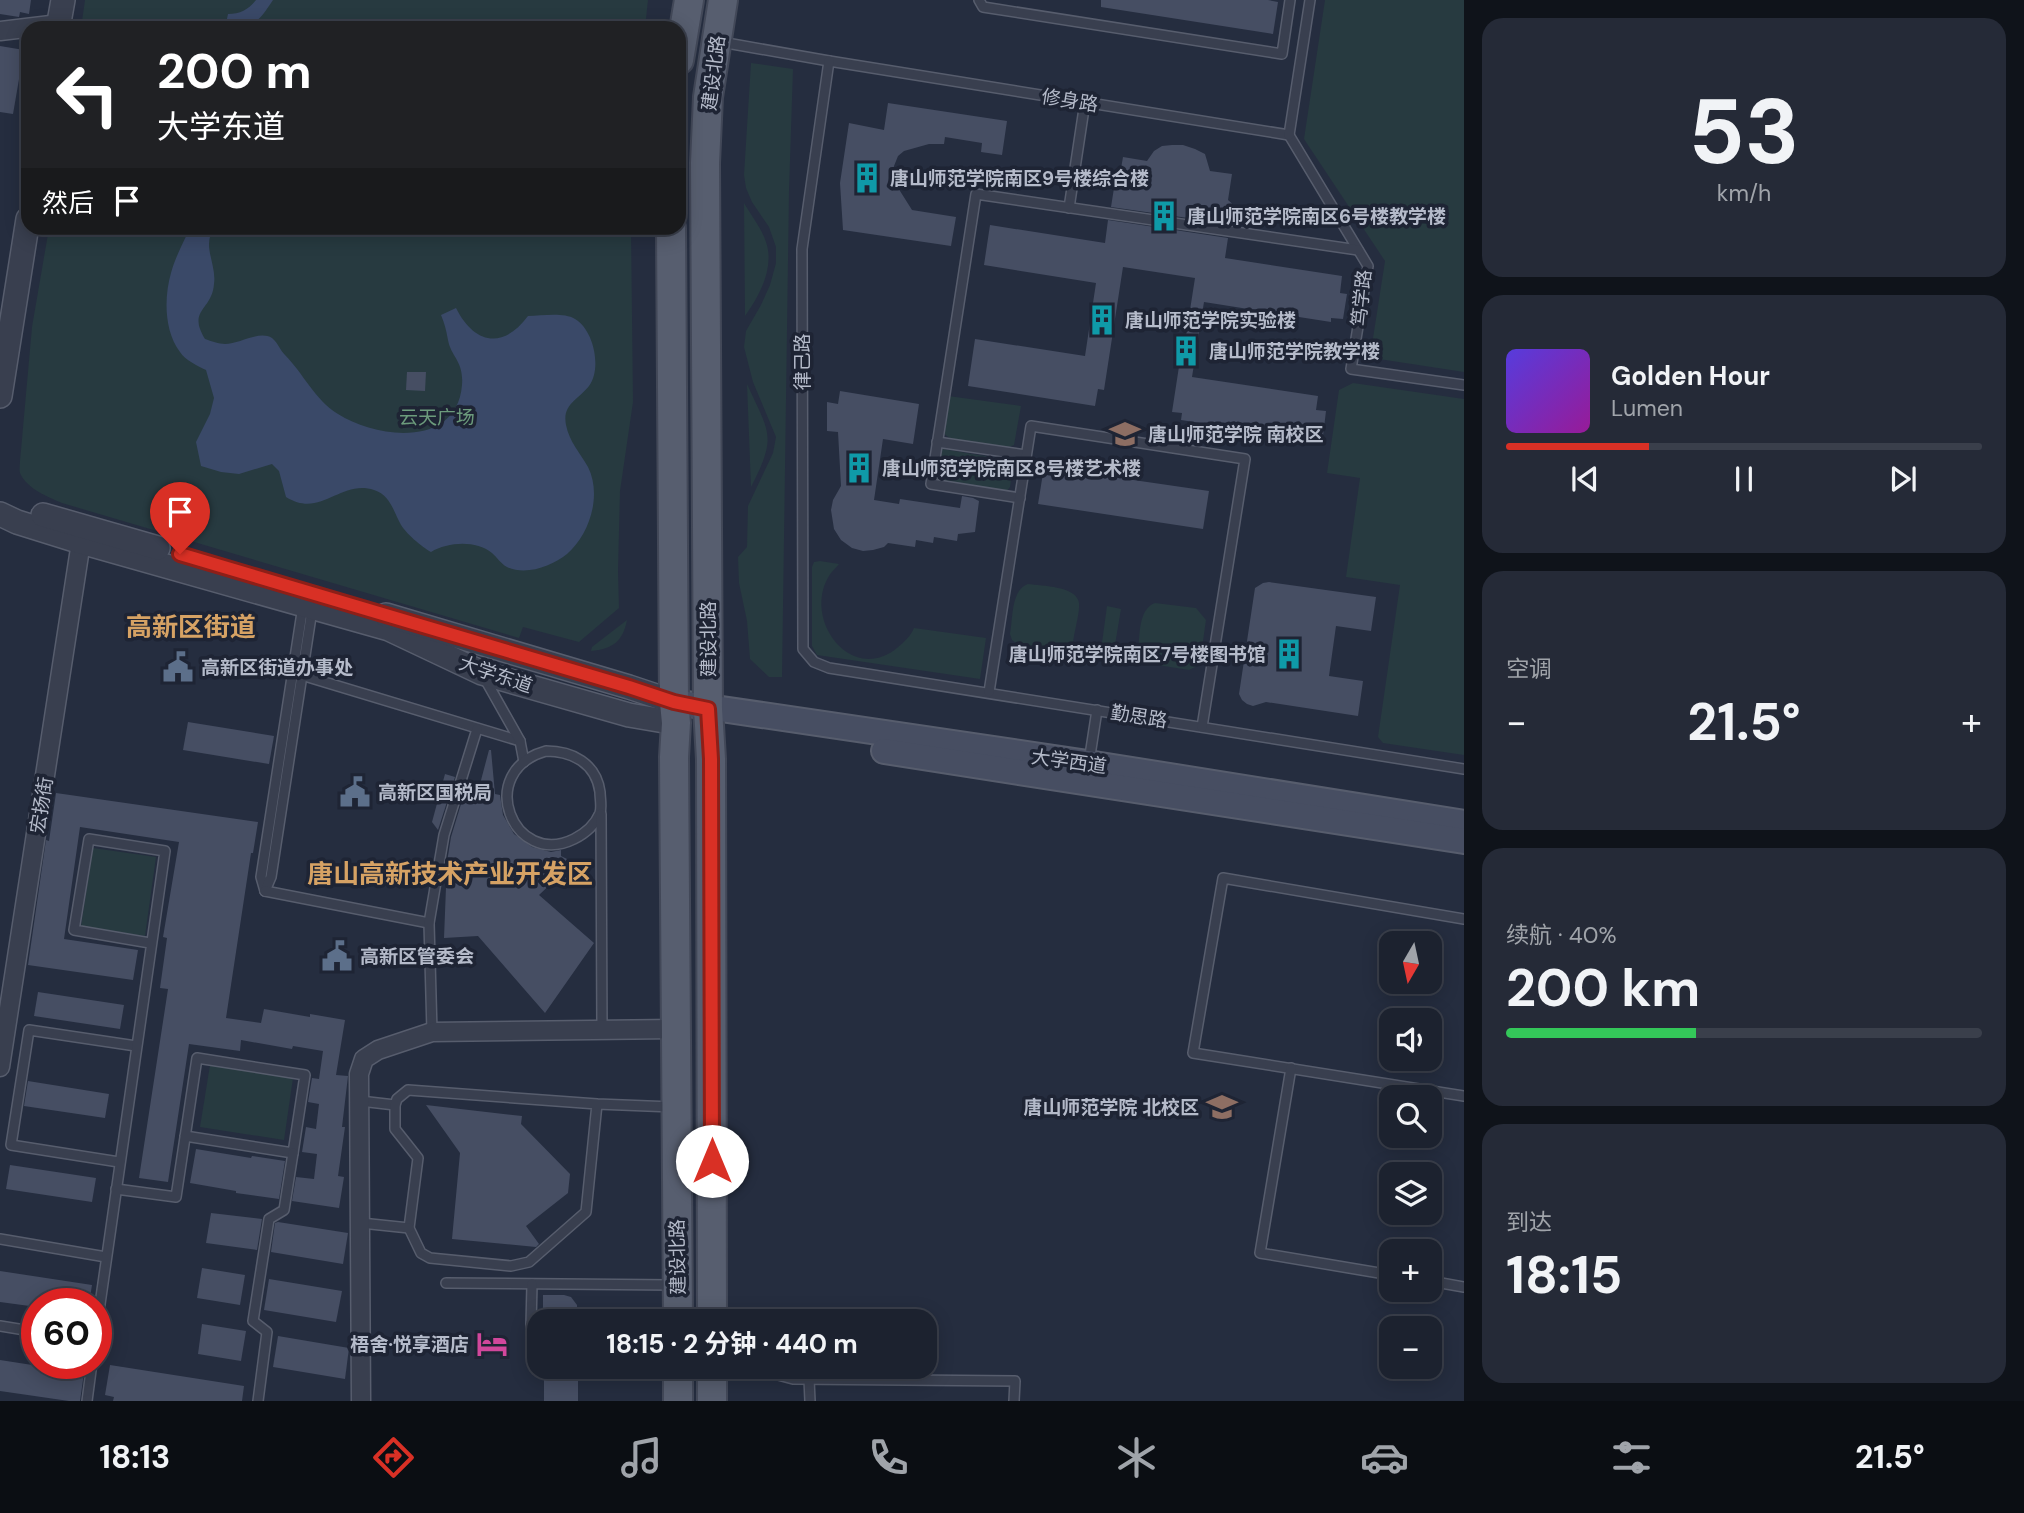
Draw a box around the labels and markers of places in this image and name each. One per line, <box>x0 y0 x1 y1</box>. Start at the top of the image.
building icon: 唐山师范学院南区9号楼综合楼 <box>850 161 884 195</box>
place label: 唐山师范学院南区9号楼综合楼 <box>890 166 1149 191</box>
building icon: 唐山师范学院南区6号楼教学楼 <box>1147 199 1181 233</box>
place label: 唐山师范学院南区6号楼教学楼 <box>1187 204 1446 229</box>
building icon: 唐山师范学院实验楼 <box>1085 303 1119 337</box>
place label: 唐山师范学院实验楼 <box>1125 308 1296 333</box>
building icon: 唐山师范学院教学楼 <box>1169 334 1203 368</box>
place label: 唐山师范学院教学楼 <box>1209 339 1380 364</box>
school or university icon: 唐山师范学院 南校区 <box>1108 417 1142 451</box>
place label: 唐山师范学院 南校区 <box>1148 422 1323 447</box>
building icon: 唐山师范学院南区8号楼艺术楼 <box>842 451 876 485</box>
place label: 唐山师范学院南区8号楼艺术楼 <box>882 456 1141 481</box>
pin <box>150 482 210 554</box>
building icon: 唐山师范学院南区7号楼图书馆 <box>1272 637 1306 671</box>
place label: 唐山师范学院南区7号楼图书馆 <box>1009 642 1266 667</box>
public building icon: 高新区街道办事处 <box>161 650 195 684</box>
place label: 高新区街道办事处 <box>201 655 353 680</box>
public building icon: 高新区国税局 <box>338 775 372 809</box>
place label: 高新区国税局 <box>378 780 492 805</box>
public building icon: 高新区管委会 <box>320 939 354 973</box>
place label: 高新区管委会 <box>360 944 474 969</box>
school or university icon: 唐山师范学院 北校区 <box>1205 1090 1239 1124</box>
place label: 唐山师范学院 北校区 <box>1024 1095 1199 1120</box>
hotel icon: 梧舍·悦享酒店 <box>475 1327 509 1361</box>
place label: 梧舍·悦享酒店 <box>350 1332 469 1357</box>

